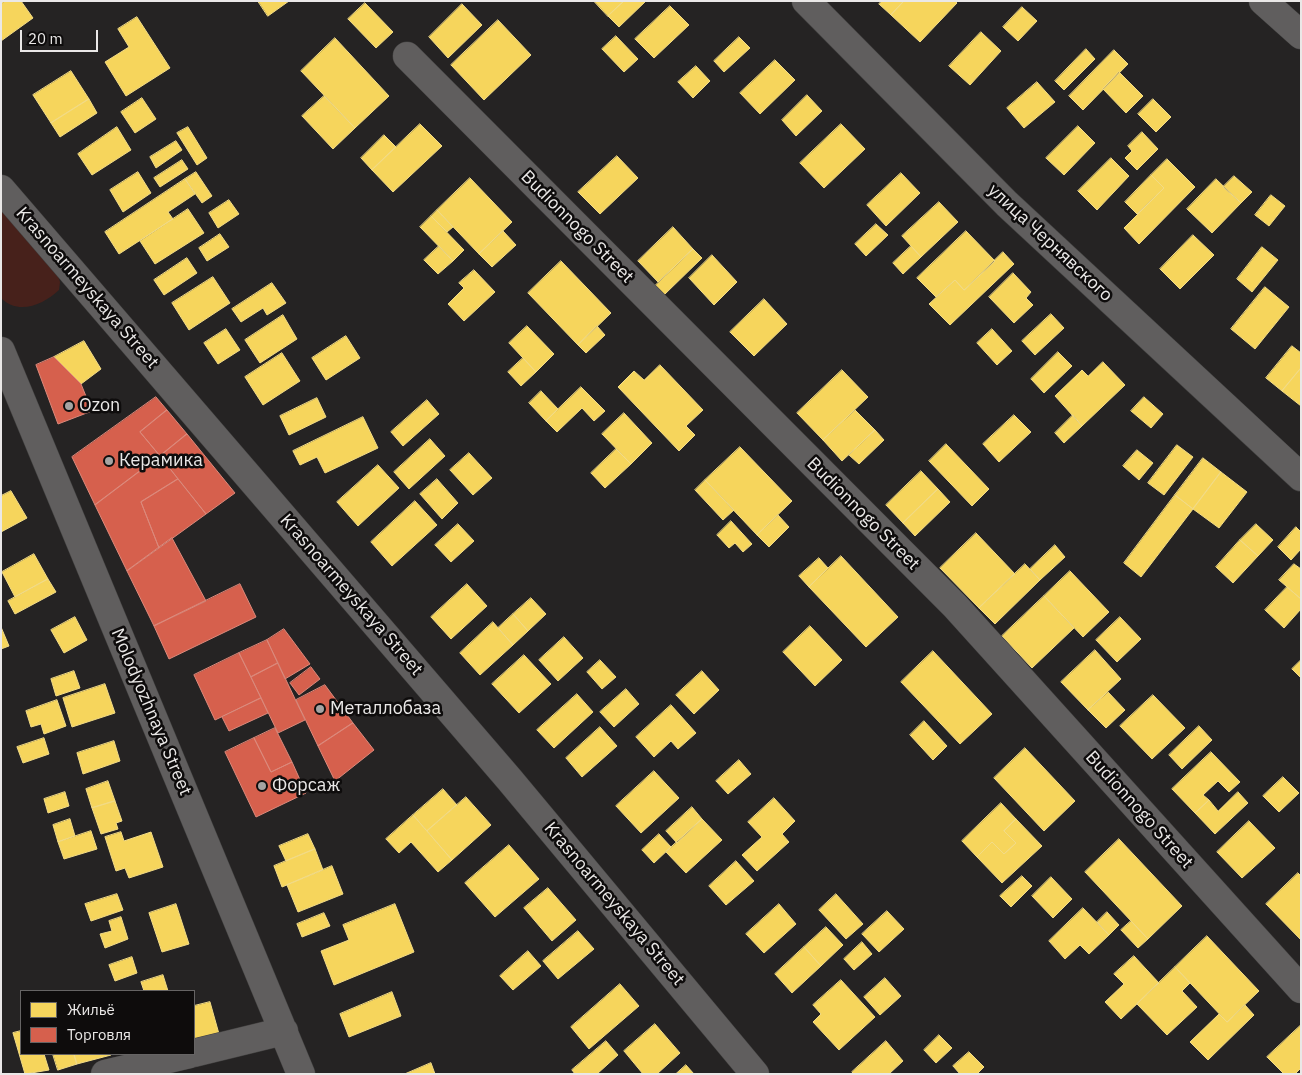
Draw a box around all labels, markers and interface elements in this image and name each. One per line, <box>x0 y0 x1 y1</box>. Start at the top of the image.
scale bar <box>22 20 100 52</box>
text: 20 m <box>28 29 63 48</box>
street label: Budionnogo Street <box>516 166 638 288</box>
street label: улица Чернявского <box>983 180 1117 306</box>
street label: Krasnoarmeyskaya Street <box>11 203 163 373</box>
place label: Ozon <box>79 395 120 417</box>
marker: Ozon <box>63 400 75 412</box>
place label: Керамика <box>119 450 203 472</box>
street label: Budionnogo Street <box>802 453 924 575</box>
marker: Керамика <box>103 455 115 467</box>
street label: Krasnoarmeyskaya Street <box>275 510 427 680</box>
street label: Molodyozhnaya Street <box>106 625 196 799</box>
place label: Металлобаза <box>330 698 441 720</box>
marker: Металлобаза <box>314 703 326 715</box>
street label: Budionnogo Street <box>1081 747 1197 873</box>
place label: Форсаж <box>272 775 340 797</box>
marker: Форсаж <box>256 780 268 792</box>
street label: Krasnoarmeyskaya Street <box>539 818 689 990</box>
legend <box>20 990 195 1055</box>
text: Жильё <box>67 1000 115 1019</box>
text: Торговля <box>67 1025 131 1044</box>

